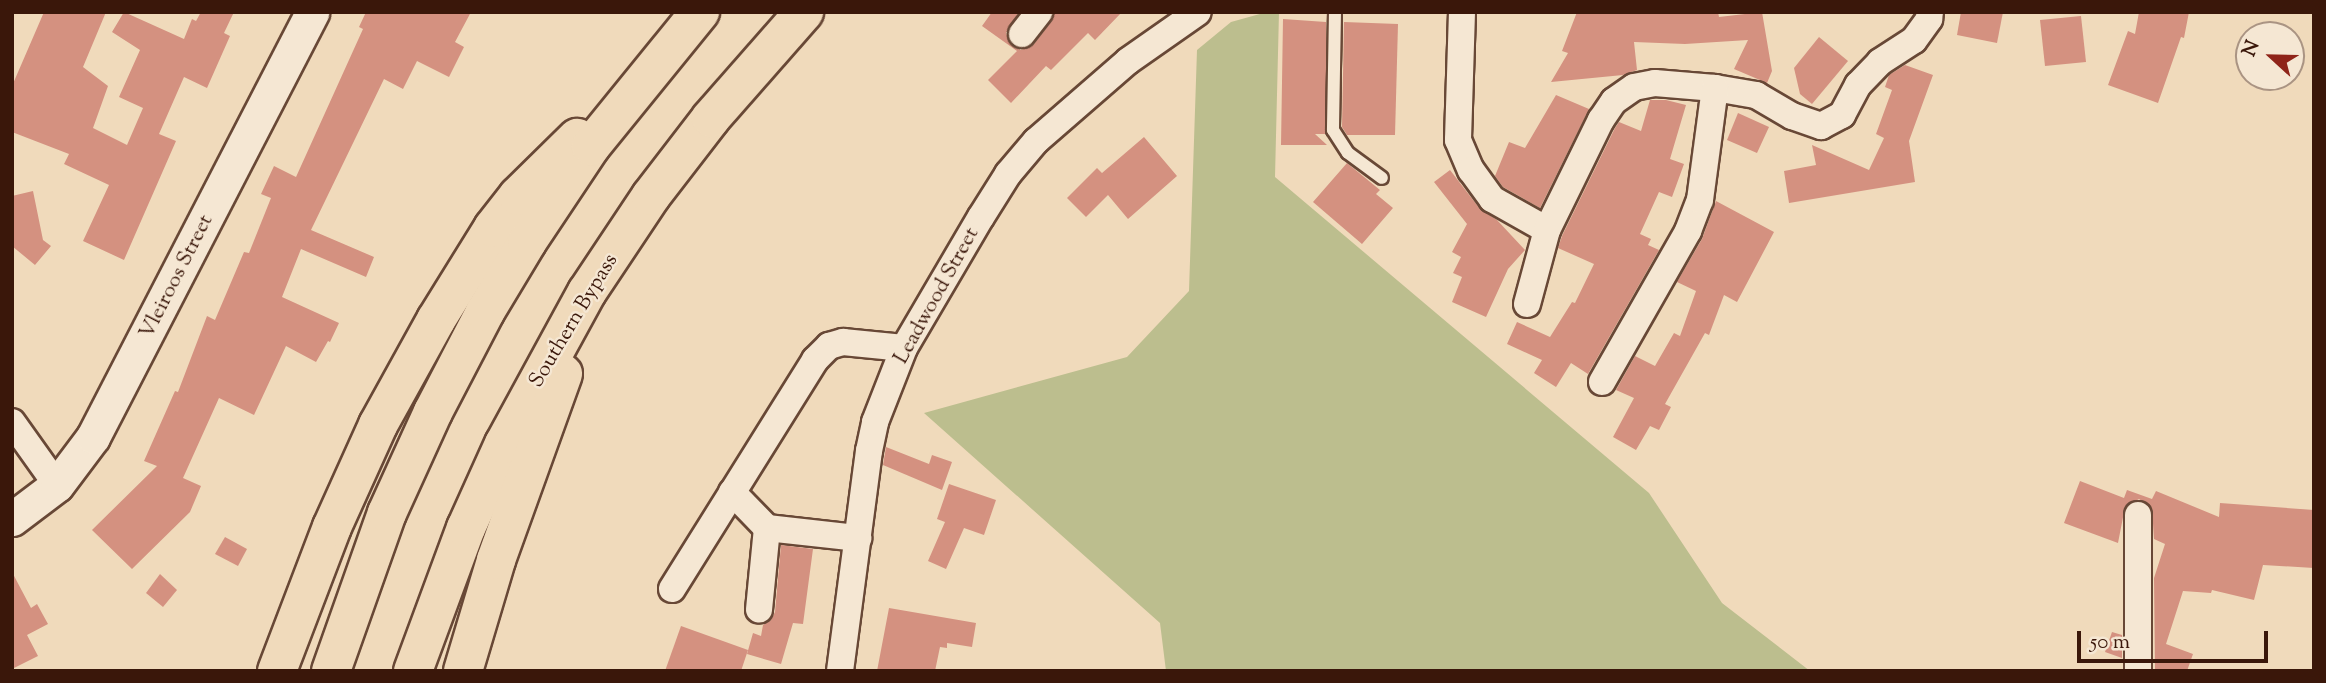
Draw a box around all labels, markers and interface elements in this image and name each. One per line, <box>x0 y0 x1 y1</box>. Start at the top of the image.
north arrow <box>2235 21 2305 91</box>
text: N <box>2237 37 2267 61</box>
street label: Vleiroos Street <box>135 211 219 343</box>
street label: Leadwood Street <box>889 223 985 369</box>
street label: Southern Bypass <box>524 250 624 392</box>
scale bar <box>2081 616 2272 660</box>
text: 50 m <box>2090 628 2130 658</box>

